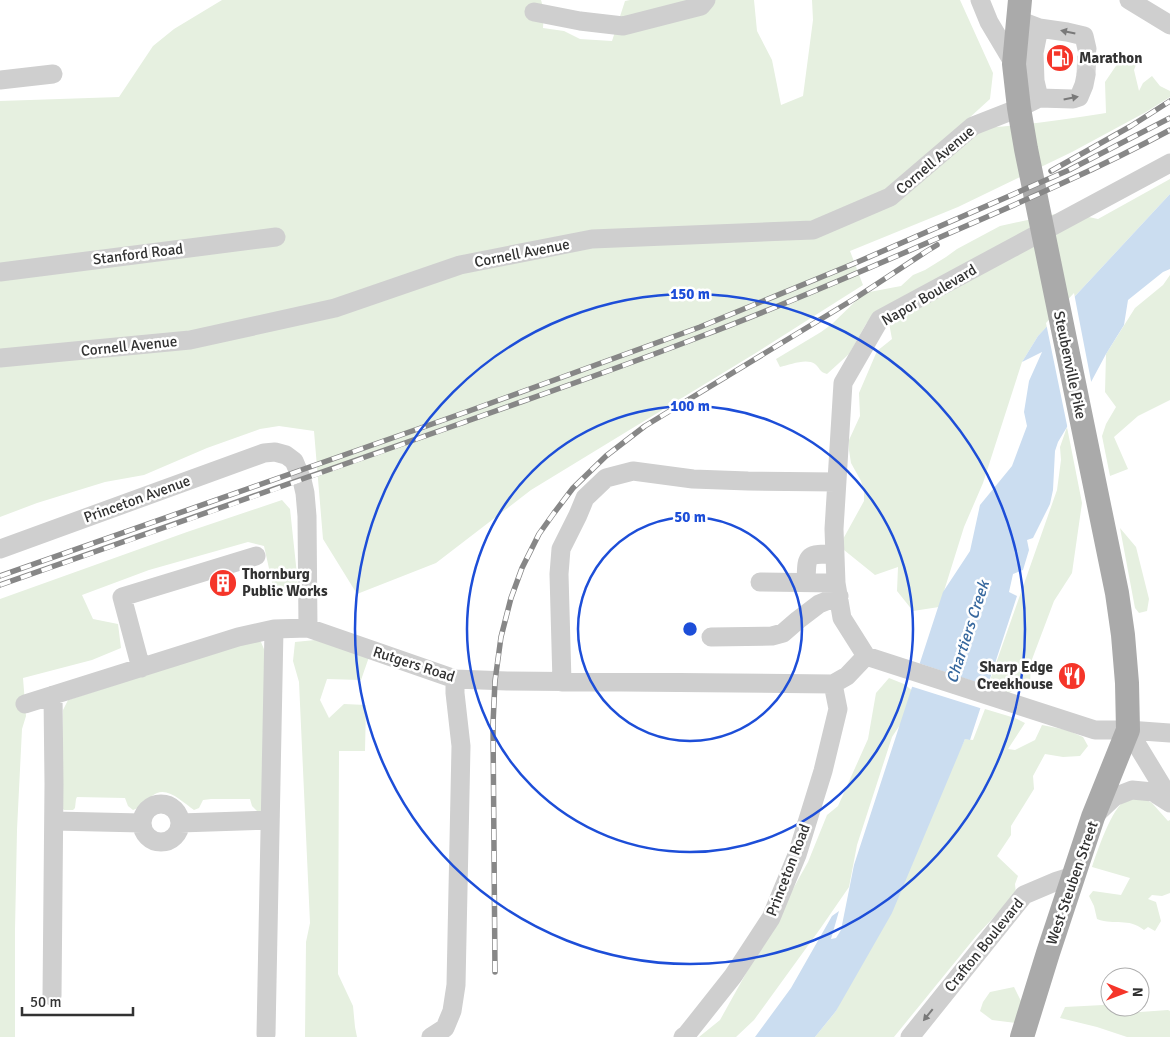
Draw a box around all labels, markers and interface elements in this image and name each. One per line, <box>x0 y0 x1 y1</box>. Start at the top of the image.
one-way arrow <box>1060 28 1076 36</box>
fuel station icon: Marathon <box>1045 43 1075 73</box>
place label: Marathon <box>1079 49 1142 67</box>
one-way arrow <box>1063 93 1079 101</box>
street label: Cornell Avenue <box>892 122 978 198</box>
street label: Cornell Avenue <box>473 235 571 271</box>
street label: Stanford Road <box>92 240 184 268</box>
street label: Napor Boulevard <box>878 260 980 329</box>
text: 150 m <box>670 285 710 303</box>
street label: Steubenville Pike <box>1050 309 1090 421</box>
street label: Cornell Avenue <box>80 332 178 360</box>
text: 100 m <box>670 397 710 415</box>
street label: Princeton Avenue <box>81 471 193 527</box>
text: 50 m <box>674 508 706 526</box>
place label: Thornburg Public Works <box>242 565 328 600</box>
building icon: Thornburg Public Works <box>208 568 238 598</box>
water label: Chartiers Creek <box>942 576 995 686</box>
centre of rings <box>681 620 699 638</box>
street label: Rutgers Road <box>371 642 457 686</box>
place label: Sharp Edge Creekhouse <box>977 658 1053 693</box>
restaurant icon: Sharp Edge Creekhouse <box>1057 661 1087 691</box>
street label: West Steuben Street <box>1042 819 1102 947</box>
street label: Princeton Road <box>762 821 814 919</box>
street label: Crafton Boulevard <box>941 894 1027 996</box>
north arrow <box>1100 967 1150 1017</box>
scale bar <box>22 984 134 1016</box>
text: N <box>1129 987 1146 997</box>
text: 50 m <box>30 993 61 1011</box>
one-way arrow <box>923 1008 934 1021</box>

